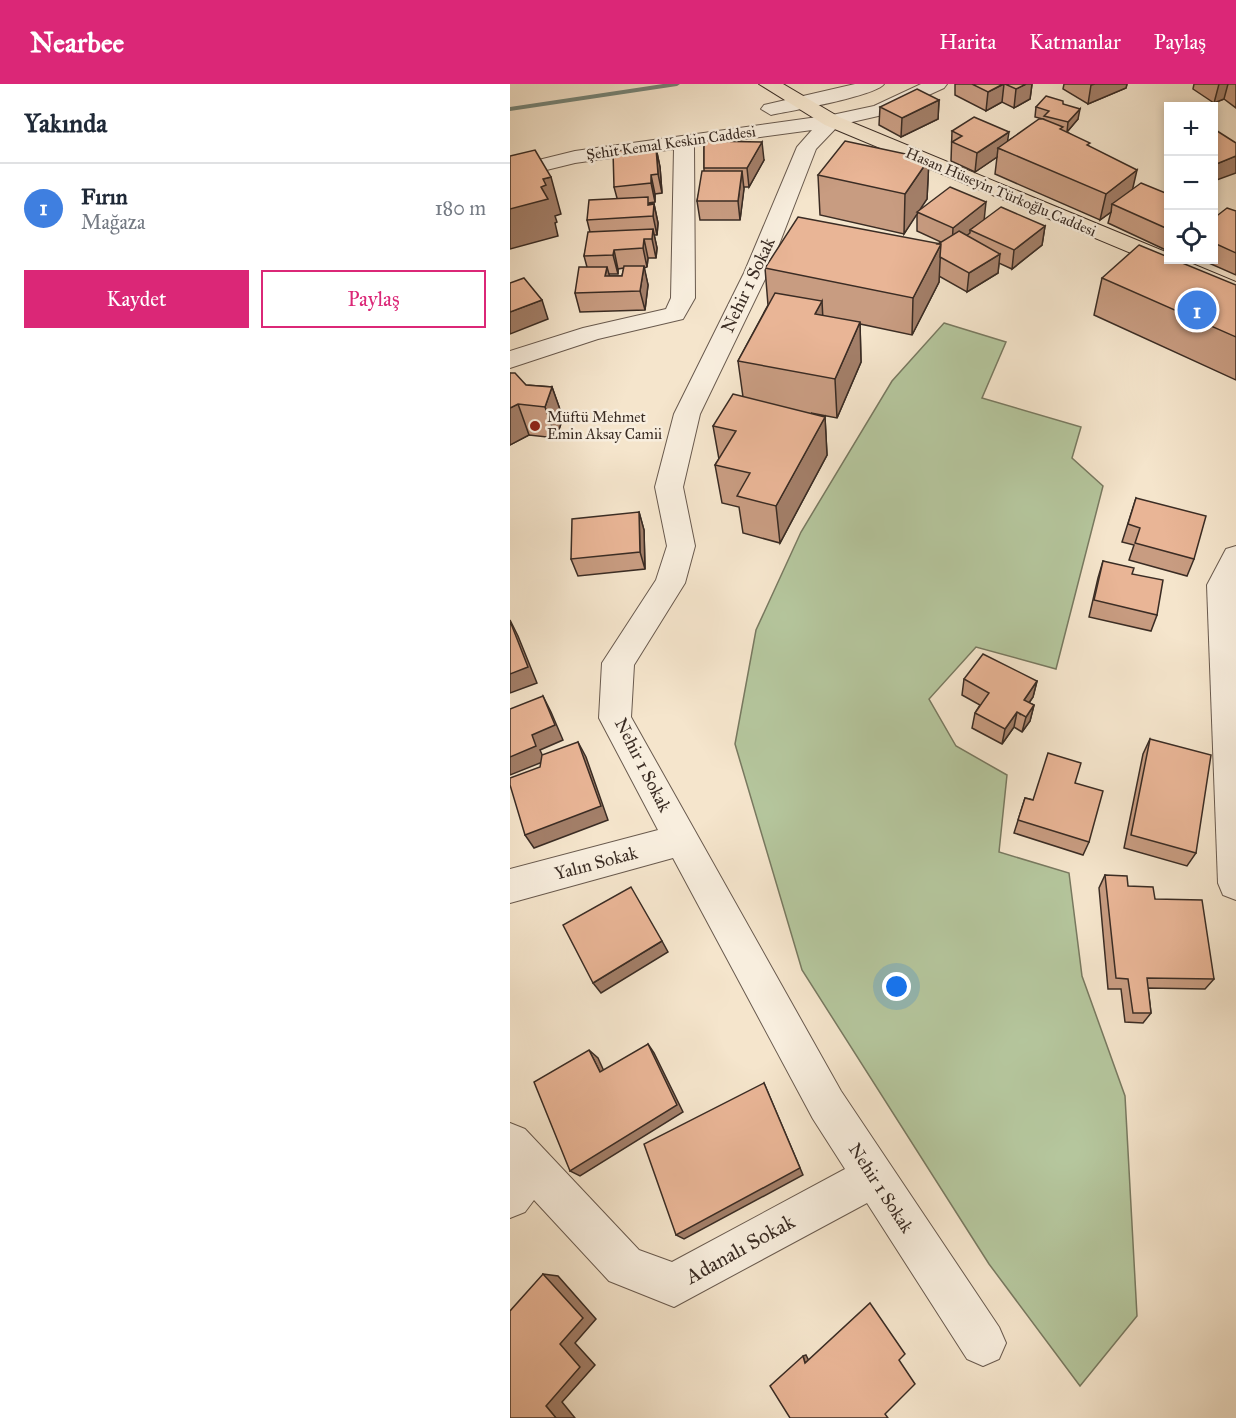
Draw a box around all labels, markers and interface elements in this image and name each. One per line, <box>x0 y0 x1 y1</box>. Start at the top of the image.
text: Nearbee <box>30 25 124 60</box>
text: Harita <box>939 29 996 55</box>
text: Katmanlar <box>1029 29 1121 55</box>
text: Paylaş <box>1154 29 1206 55</box>
map controls <box>1164 102 1218 264</box>
button: + <box>1164 102 1218 156</box>
text: Yakında <box>24 107 107 139</box>
street label: Şehit Kemal Keskin Caddesi <box>585 122 757 164</box>
street label: Hasan Hüseyin Türkoğlu Caddesi <box>903 144 1099 240</box>
button: − <box>1164 156 1218 210</box>
text: Fırın <box>81 183 128 210</box>
text: 1 <box>40 196 47 220</box>
text: 180 m <box>435 196 486 220</box>
text: Mağaza <box>81 210 146 234</box>
button: locate <box>1164 210 1218 264</box>
street label: Nehir 1 Sokak <box>716 233 780 336</box>
button: Kaydet <box>24 270 249 328</box>
button: Paylaş <box>261 270 486 328</box>
pin: 1 <box>1178 288 1216 332</box>
place label: Müftü Mehmet Emin Aksay Camii <box>547 408 662 443</box>
marker: Müftü Mehmet Emin Aksay Camii <box>528 419 542 433</box>
street label: Nehir 1 Sokak <box>610 714 676 816</box>
street label: Yalın Sokak <box>552 841 641 885</box>
your location <box>882 972 911 1001</box>
street label: Nehir 1 Sokak <box>844 1139 919 1238</box>
street label: Adanalı Sokak <box>680 1208 799 1290</box>

